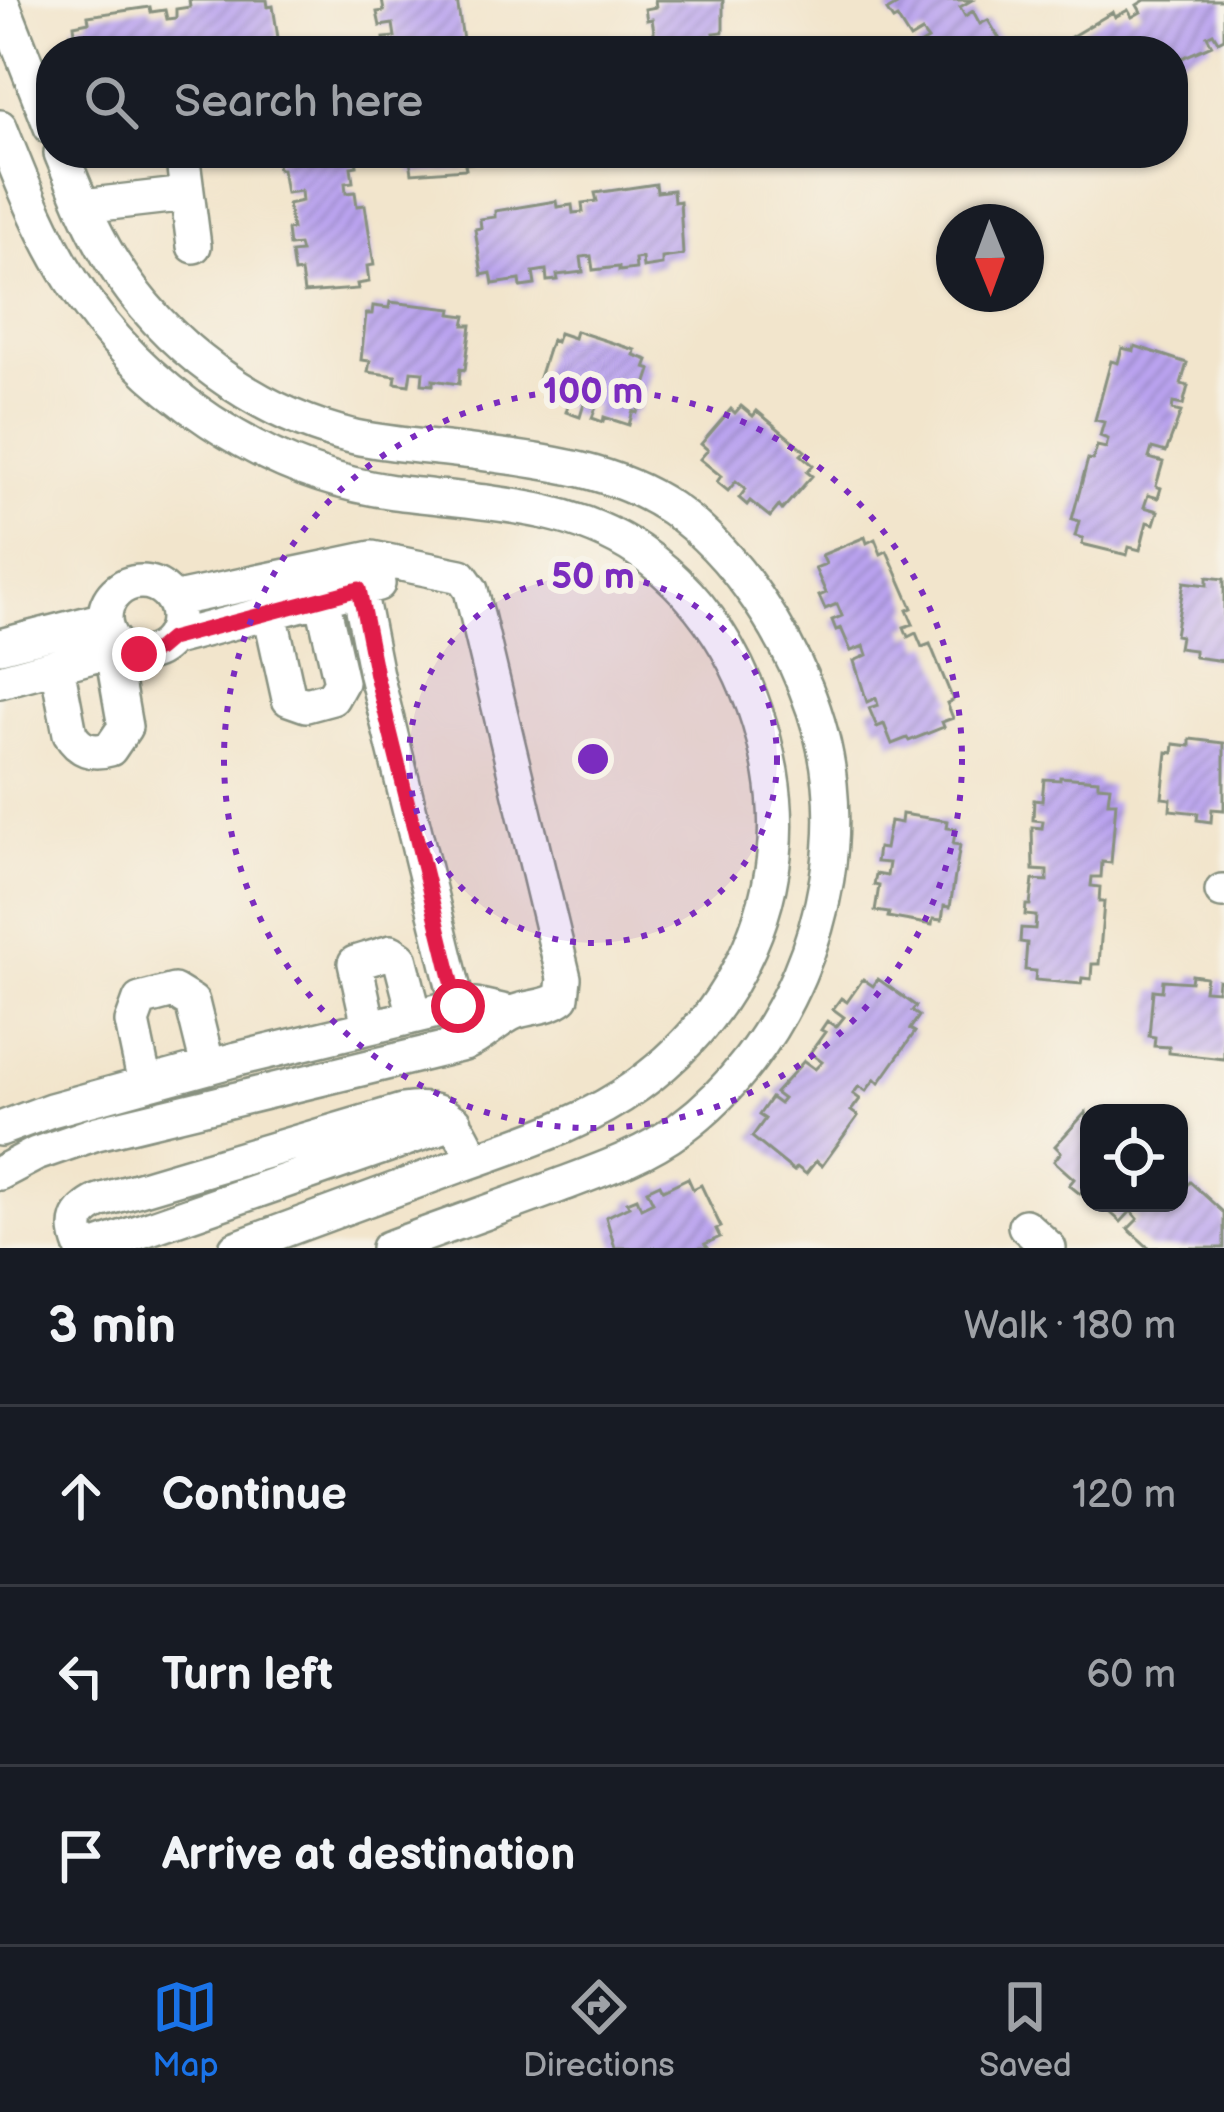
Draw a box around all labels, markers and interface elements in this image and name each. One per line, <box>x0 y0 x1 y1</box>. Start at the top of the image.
search box <box>36 36 1188 168</box>
icon: search <box>78 69 144 135</box>
text: Search here <box>174 75 423 130</box>
north arrow <box>936 204 1044 312</box>
text: 100 m <box>543 371 643 414</box>
text: 50 m <box>551 556 635 599</box>
route end <box>112 627 166 681</box>
centre of rings <box>572 738 614 780</box>
route start <box>431 979 485 1033</box>
map controls <box>1080 1104 1188 1212</box>
button: locate <box>1080 1104 1188 1212</box>
text: 3 min <box>48 1296 176 1357</box>
text: Walk · 180 m <box>964 1303 1176 1350</box>
icon: ahead <box>48 1463 114 1529</box>
text: Continue <box>162 1468 347 1523</box>
text: 120 m <box>1072 1472 1176 1519</box>
icon: left <box>48 1643 114 1709</box>
text: Turn left <box>162 1648 333 1703</box>
text: 60 m <box>1086 1652 1176 1699</box>
icon: arrive <box>48 1823 114 1889</box>
text: Arrive at destination <box>162 1828 575 1883</box>
tab: Map <box>152 1974 219 2086</box>
tab: Directions <box>523 1974 675 2086</box>
tab: Saved <box>979 1974 1072 2086</box>

